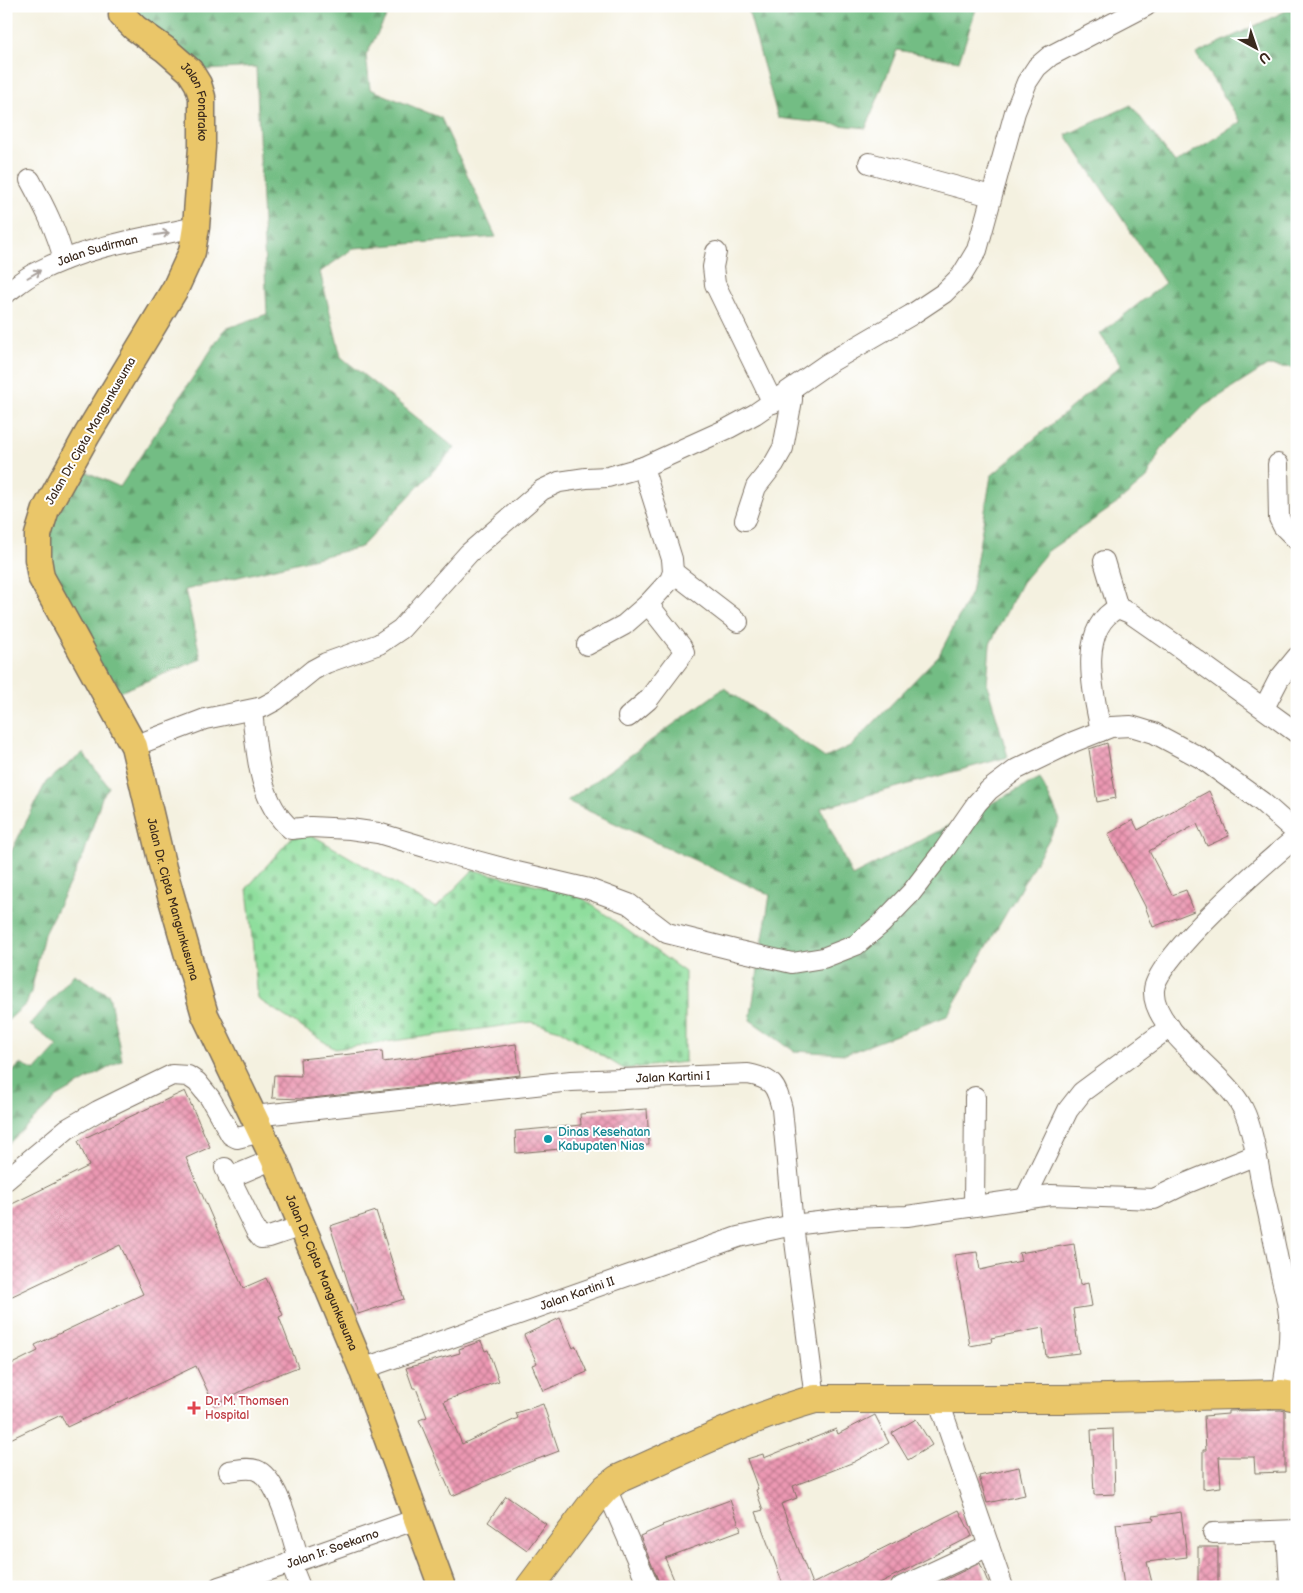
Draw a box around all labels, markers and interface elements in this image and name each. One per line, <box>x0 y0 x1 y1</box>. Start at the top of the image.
north arrow <box>1230 22 1280 72</box>
text: U <box>1255 48 1273 67</box>
street label: Jalan Fondrako <box>178 59 210 141</box>
one-way arrow <box>153 228 169 238</box>
street label: Jalan Sudirman <box>55 232 139 269</box>
one-way arrow <box>26 269 41 278</box>
street label: Jalan Dr. Cipta Mangunkusuma <box>43 354 140 507</box>
street label: Jalan Dr. Cipta Mangunkusuma <box>144 816 202 982</box>
street label: Jalan Kartini I <box>636 1068 711 1086</box>
place label: Dinas Kesehatan Kabupaten Nias <box>558 1125 651 1154</box>
marker: Dinas Kesehatan Kabupaten Nias <box>542 1133 554 1145</box>
street label: Jalan Dr. Cipta Mangunkusuma <box>282 1192 361 1353</box>
street label: Jalan Kartini II <box>538 1273 617 1313</box>
place label: Dr. M. Thomsen Hospital <box>205 1394 289 1423</box>
marker: Dr. M. Thomsen Hospital <box>187 1401 201 1415</box>
street label: Jalan Ir. Soekarno <box>285 1525 381 1571</box>

